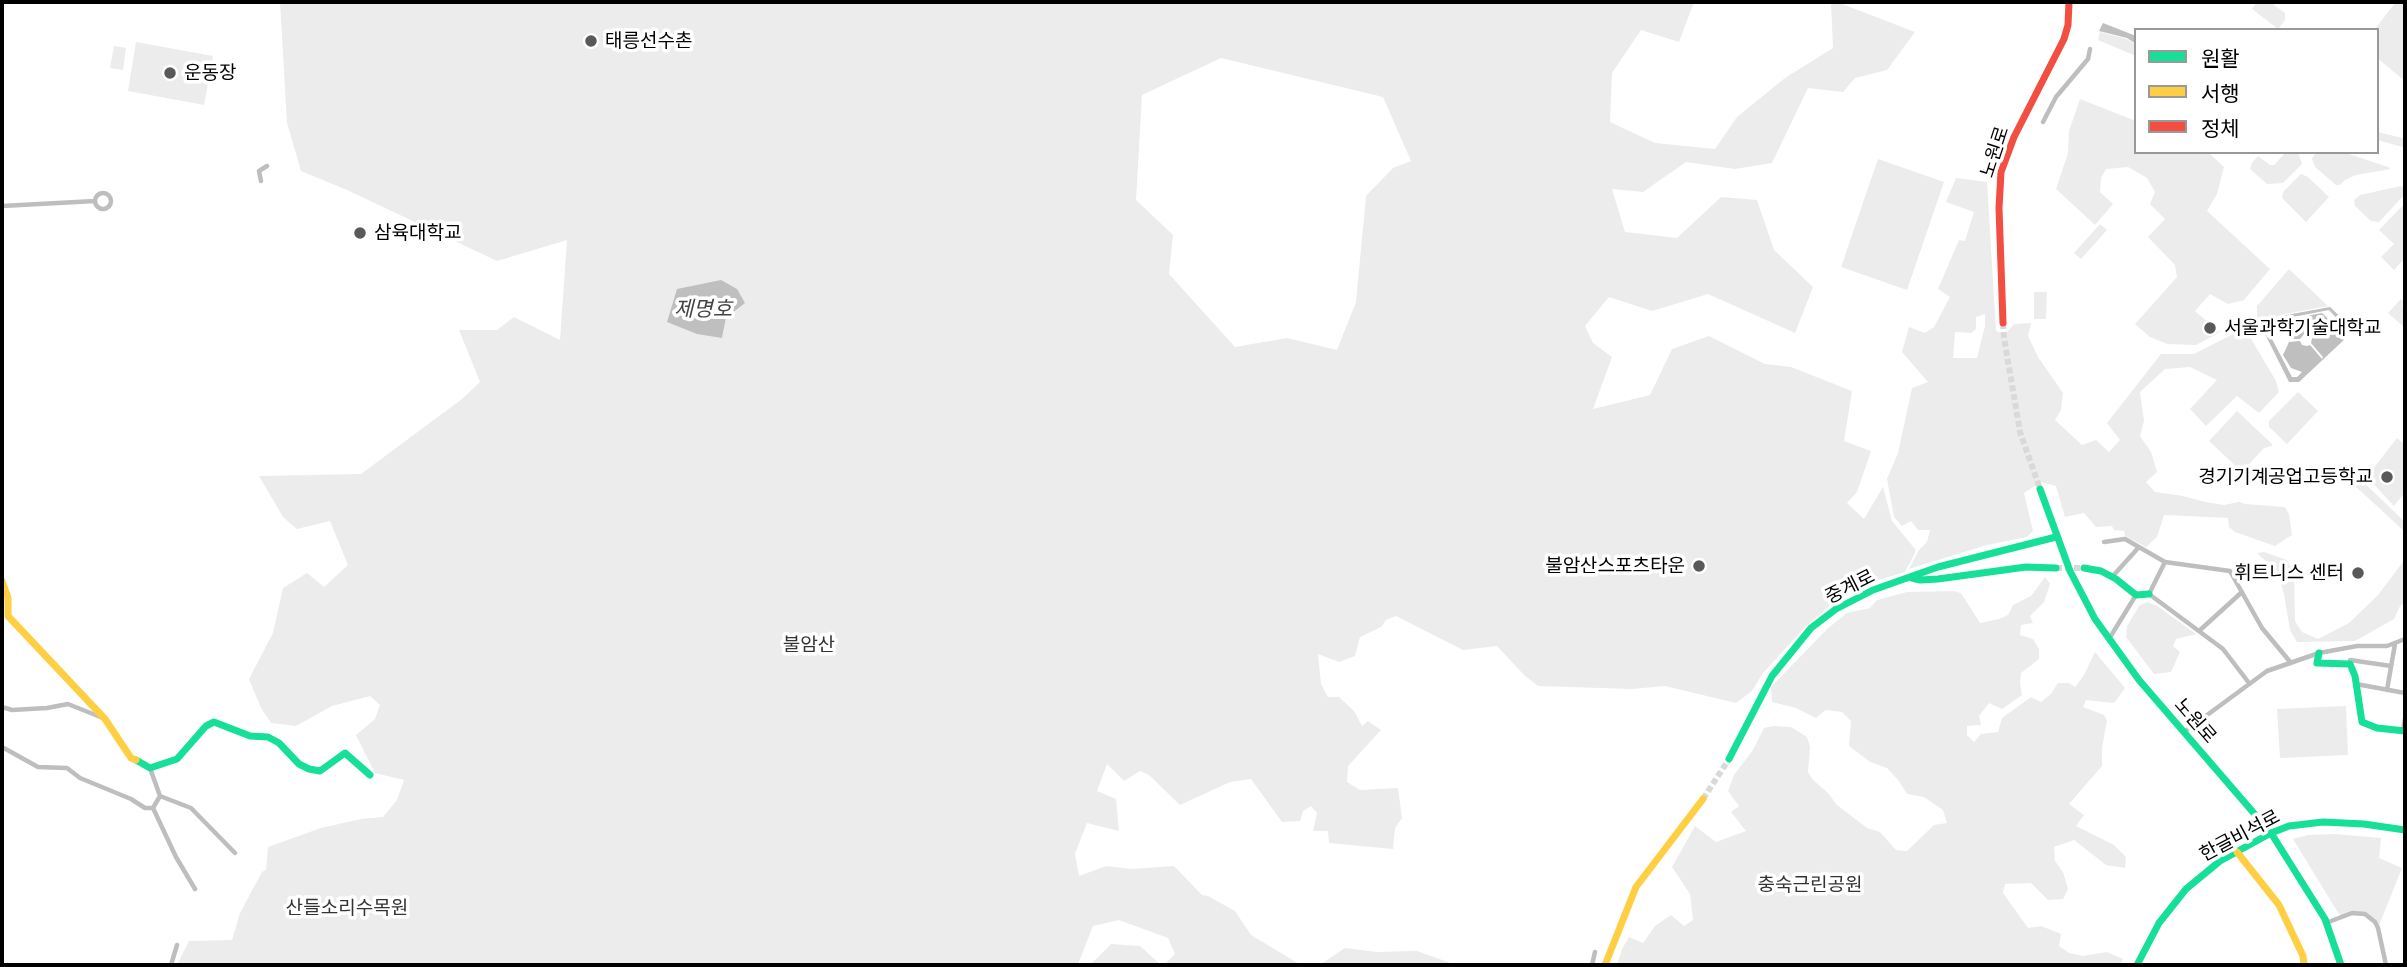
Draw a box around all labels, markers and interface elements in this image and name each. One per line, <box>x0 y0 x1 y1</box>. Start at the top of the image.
legend <box>2134 28 2379 154</box>
place label: 태릉선수촌 <box>605 30 692 52</box>
marker: 태릉선수촌 <box>583 33 599 49</box>
text: 원활 <box>2201 46 2240 71</box>
place label: 운동장 <box>184 62 236 84</box>
marker: 운동장 <box>162 65 178 81</box>
text: 서행 <box>2201 81 2240 106</box>
text: 정체 <box>2201 116 2240 141</box>
street label: 노원로 <box>1976 124 2014 180</box>
place label: 삼육대학교 <box>374 222 461 244</box>
marker: 삼육대학교 <box>352 225 368 241</box>
water label: 제명호 <box>674 297 732 323</box>
place label: 서울과학기술대학교 <box>2224 317 2381 339</box>
marker: 서울과학기술대학교 <box>2202 320 2218 336</box>
place label: 경기기계공업고등학교 <box>2198 466 2373 488</box>
marker: 경기기계공업고등학교 <box>2379 469 2395 485</box>
place label: 불암산스포츠타운 <box>1545 555 1685 577</box>
marker: 불암산스포츠타운 <box>1691 558 1707 574</box>
place label: 휘트니스 센터 <box>2234 562 2344 584</box>
street label: 중계로 <box>1821 565 1879 609</box>
marker: 휘트니스 센터 <box>2350 565 2366 581</box>
park label: 불암산 <box>783 634 835 656</box>
street label: 노원로 <box>2169 694 2221 748</box>
street label: 한글비석로 <box>2196 805 2284 867</box>
park label: 충숙근린공원 <box>1758 874 1862 896</box>
park label: 산들소리수목원 <box>286 897 408 919</box>

